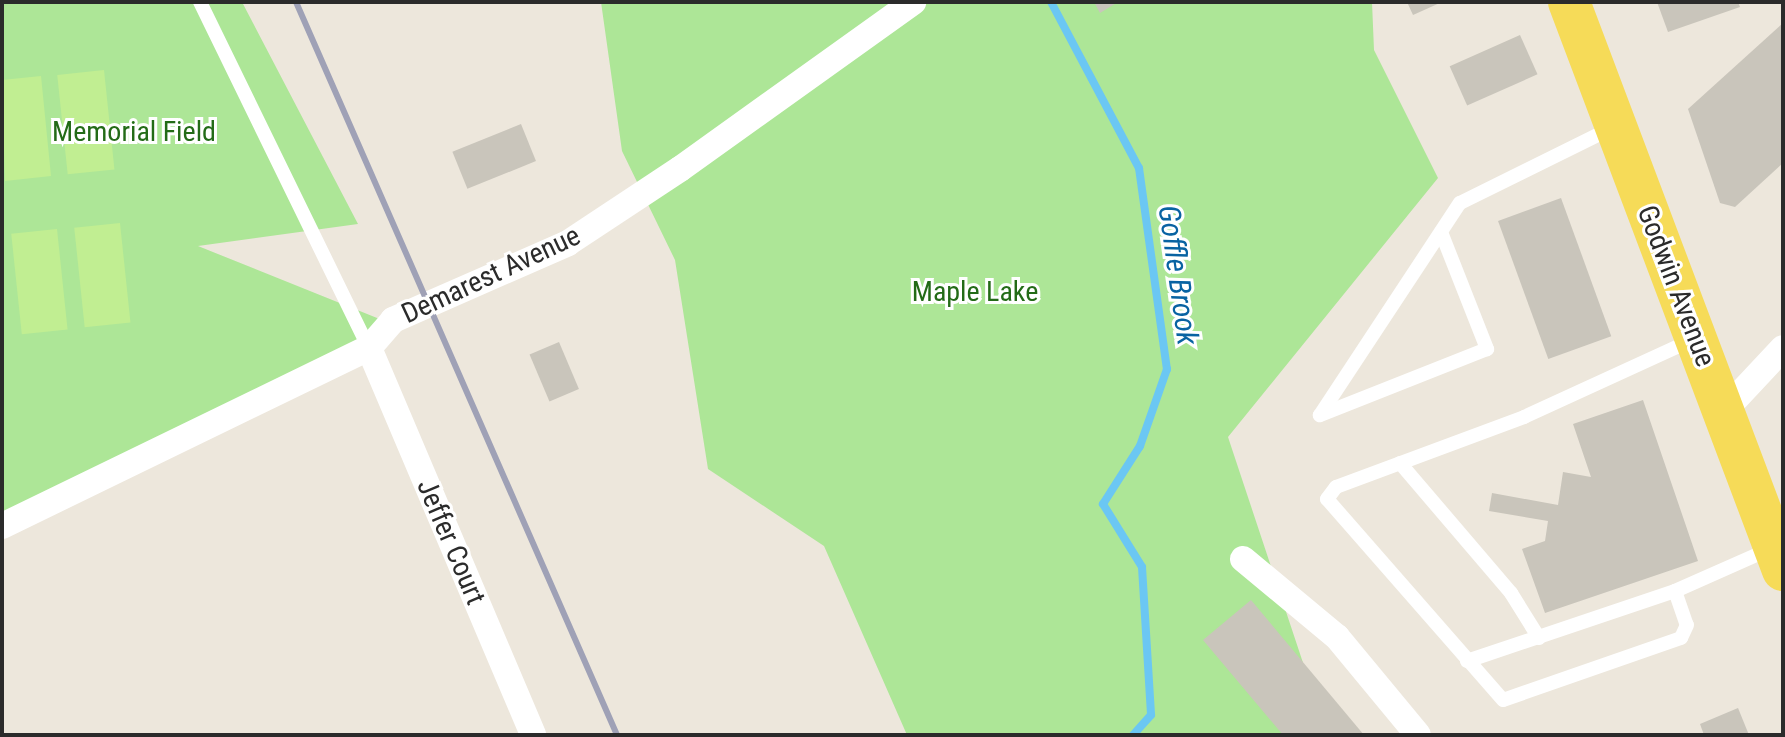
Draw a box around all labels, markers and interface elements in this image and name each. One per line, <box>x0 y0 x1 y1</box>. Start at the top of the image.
park label: Memorial Field <box>52 115 216 149</box>
street label: Godwin Avenue <box>1630 201 1722 371</box>
water label: Goffle Brook <box>1150 203 1206 347</box>
street label: Demarest Avenue <box>396 219 586 331</box>
park label: Maple Lake <box>912 275 1038 309</box>
street label: Jeffer Court <box>410 474 492 610</box>

